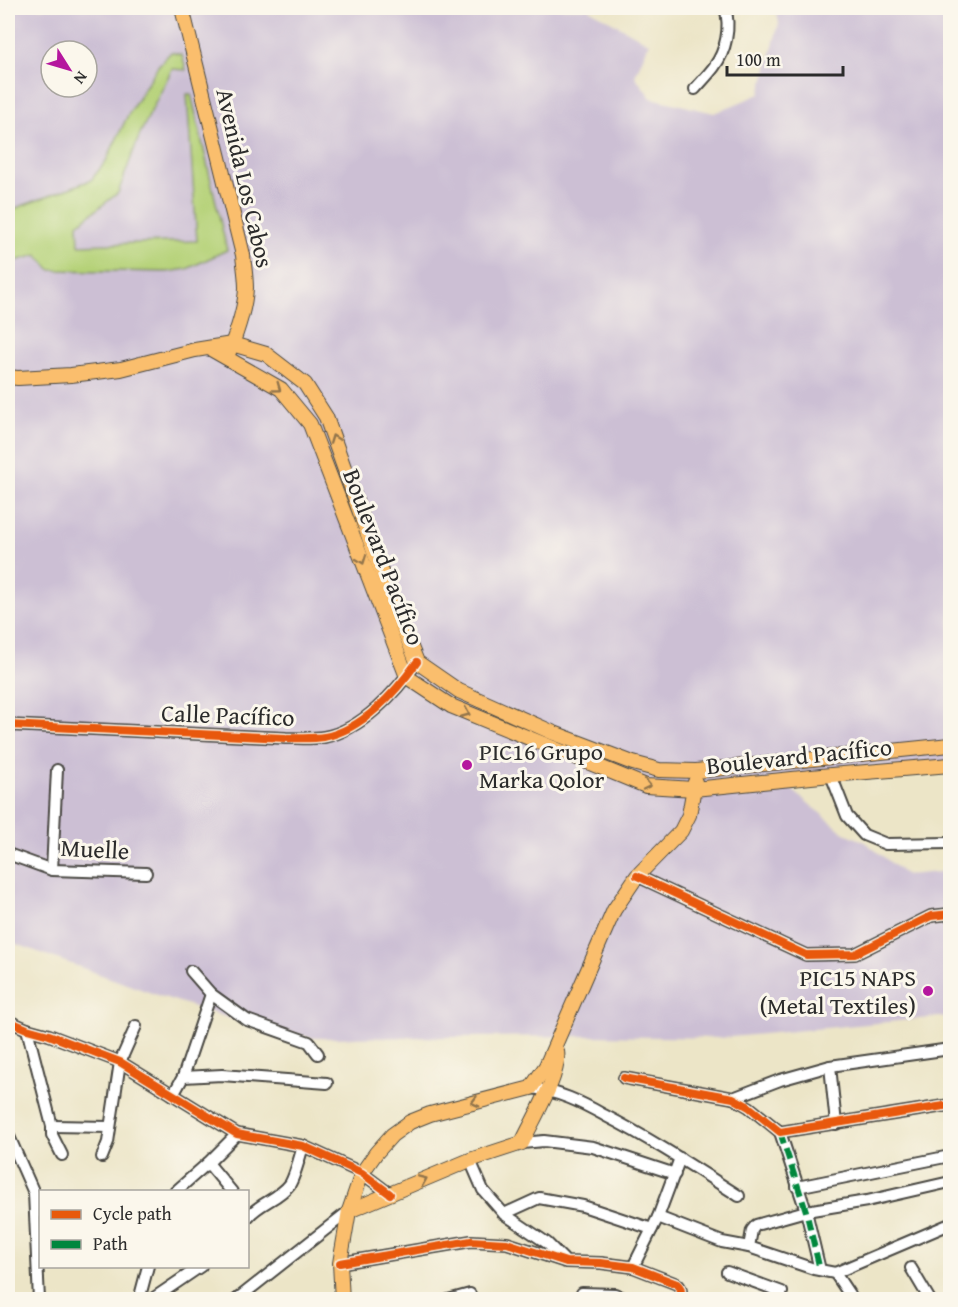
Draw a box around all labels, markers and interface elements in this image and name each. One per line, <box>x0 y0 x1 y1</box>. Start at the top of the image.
north arrow <box>39 39 99 99</box>
scale bar <box>727 39 842 77</box>
text: 100 m <box>736 46 781 73</box>
text: N <box>68 67 94 90</box>
street label: Avenida Los Cabos <box>207 85 283 271</box>
one-way arrow <box>270 381 281 392</box>
one-way arrow <box>329 434 342 445</box>
street label: Boulevard Pacífico <box>334 464 434 650</box>
one-way arrow <box>355 554 367 565</box>
street label: Calle Pacífico <box>161 695 295 735</box>
one-way arrow <box>460 705 471 717</box>
street label: Boulevard Pacífico <box>705 729 893 783</box>
place label: PIC16 Grupo Marka Qolor <box>479 734 605 797</box>
marker: PIC16 Grupo Marka Qolor <box>460 758 474 772</box>
one-way arrow <box>642 778 652 791</box>
street label: Muelle <box>60 830 130 868</box>
place label: PIC15 NAPS (Metal Textiles) <box>759 960 916 1023</box>
marker: PIC15 NAPS (Metal Textiles) <box>921 984 935 998</box>
one-way arrow <box>470 1095 480 1108</box>
one-way arrow <box>416 1175 427 1187</box>
legend <box>39 1190 249 1268</box>
text: Cycle path <box>93 1200 172 1227</box>
text: Path <box>93 1230 128 1257</box>

